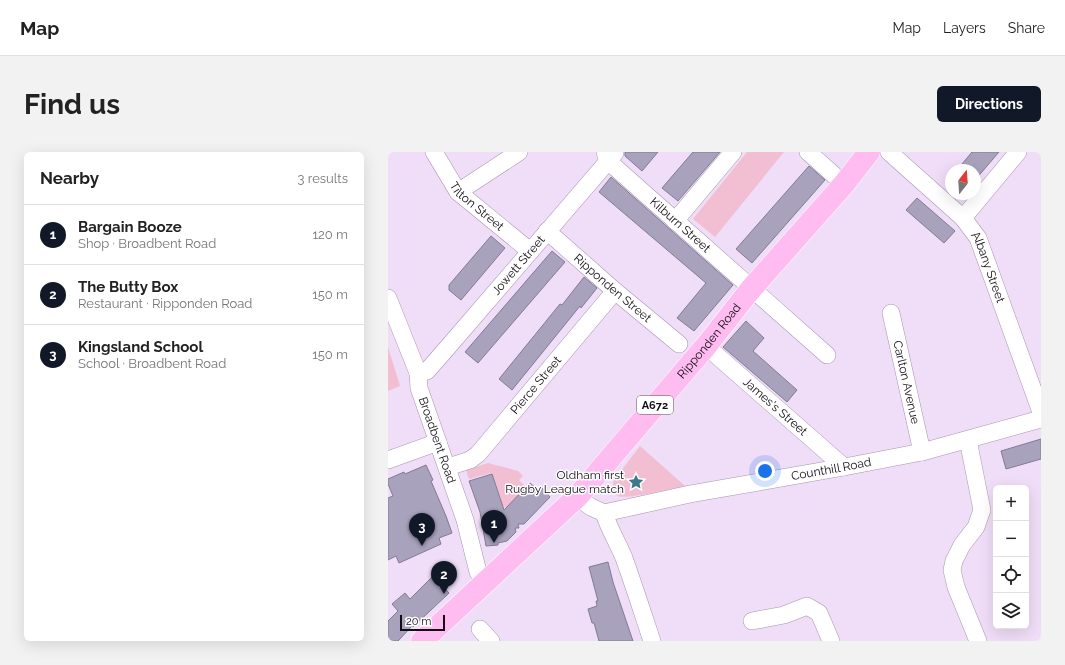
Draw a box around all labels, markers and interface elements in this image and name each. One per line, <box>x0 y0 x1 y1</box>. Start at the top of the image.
text: Map <box>20 17 59 39</box>
text: Map <box>893 20 921 36</box>
text: Layers <box>943 20 986 36</box>
text: Share <box>1008 20 1045 36</box>
button: Directions <box>937 86 1041 122</box>
text: Find us <box>24 88 120 121</box>
north arrow <box>945 164 981 200</box>
text: Nearby <box>40 168 99 188</box>
text: 3 results <box>298 171 348 186</box>
street label: Tilton Street <box>447 179 507 234</box>
street label: Kilburn Street <box>647 195 713 255</box>
text: Bargain Booze <box>78 218 182 236</box>
text: 1 <box>50 227 56 242</box>
text: 120 m <box>312 227 348 242</box>
street label: Albany Street <box>968 229 1008 305</box>
street label: Jowett Street <box>489 233 548 298</box>
text: Shop · Broadbent Road <box>78 236 216 251</box>
street label: Ripponden Street <box>571 251 654 325</box>
text: The Butty Box <box>78 278 178 296</box>
text: 2 <box>49 287 57 302</box>
text: 150 m <box>312 287 348 302</box>
text: Restaurant · Ripponden Road <box>78 296 252 311</box>
street label: Ripponden Road <box>674 301 744 381</box>
text: Kingsland School <box>78 338 203 356</box>
street label: Carlton Avenue <box>890 339 923 425</box>
text: 3 <box>49 347 57 362</box>
text: 150 m <box>312 347 348 362</box>
street label: Pierce Street <box>508 353 564 417</box>
text: School · Broadbent Road <box>78 356 226 371</box>
street label: James's Street <box>740 375 810 438</box>
street label: Broadbent Road <box>416 395 459 485</box>
road number: A672 <box>637 396 673 414</box>
street label: Counthill Road <box>790 455 872 483</box>
your location <box>755 461 775 481</box>
place label: Oldham first Rugby League match <box>505 468 624 496</box>
place icon: Oldham first Rugby League match <box>627 473 645 491</box>
map controls <box>993 485 1029 629</box>
button: + <box>993 485 1029 521</box>
pin: 1 <box>481 510 507 543</box>
pin: 3 <box>409 513 435 546</box>
button: − <box>993 521 1029 557</box>
button: locate <box>993 557 1029 593</box>
pin: 2 <box>431 561 457 594</box>
button: layers <box>993 593 1029 629</box>
scale bar <box>400 613 445 632</box>
text: 20 m <box>406 615 431 628</box>

